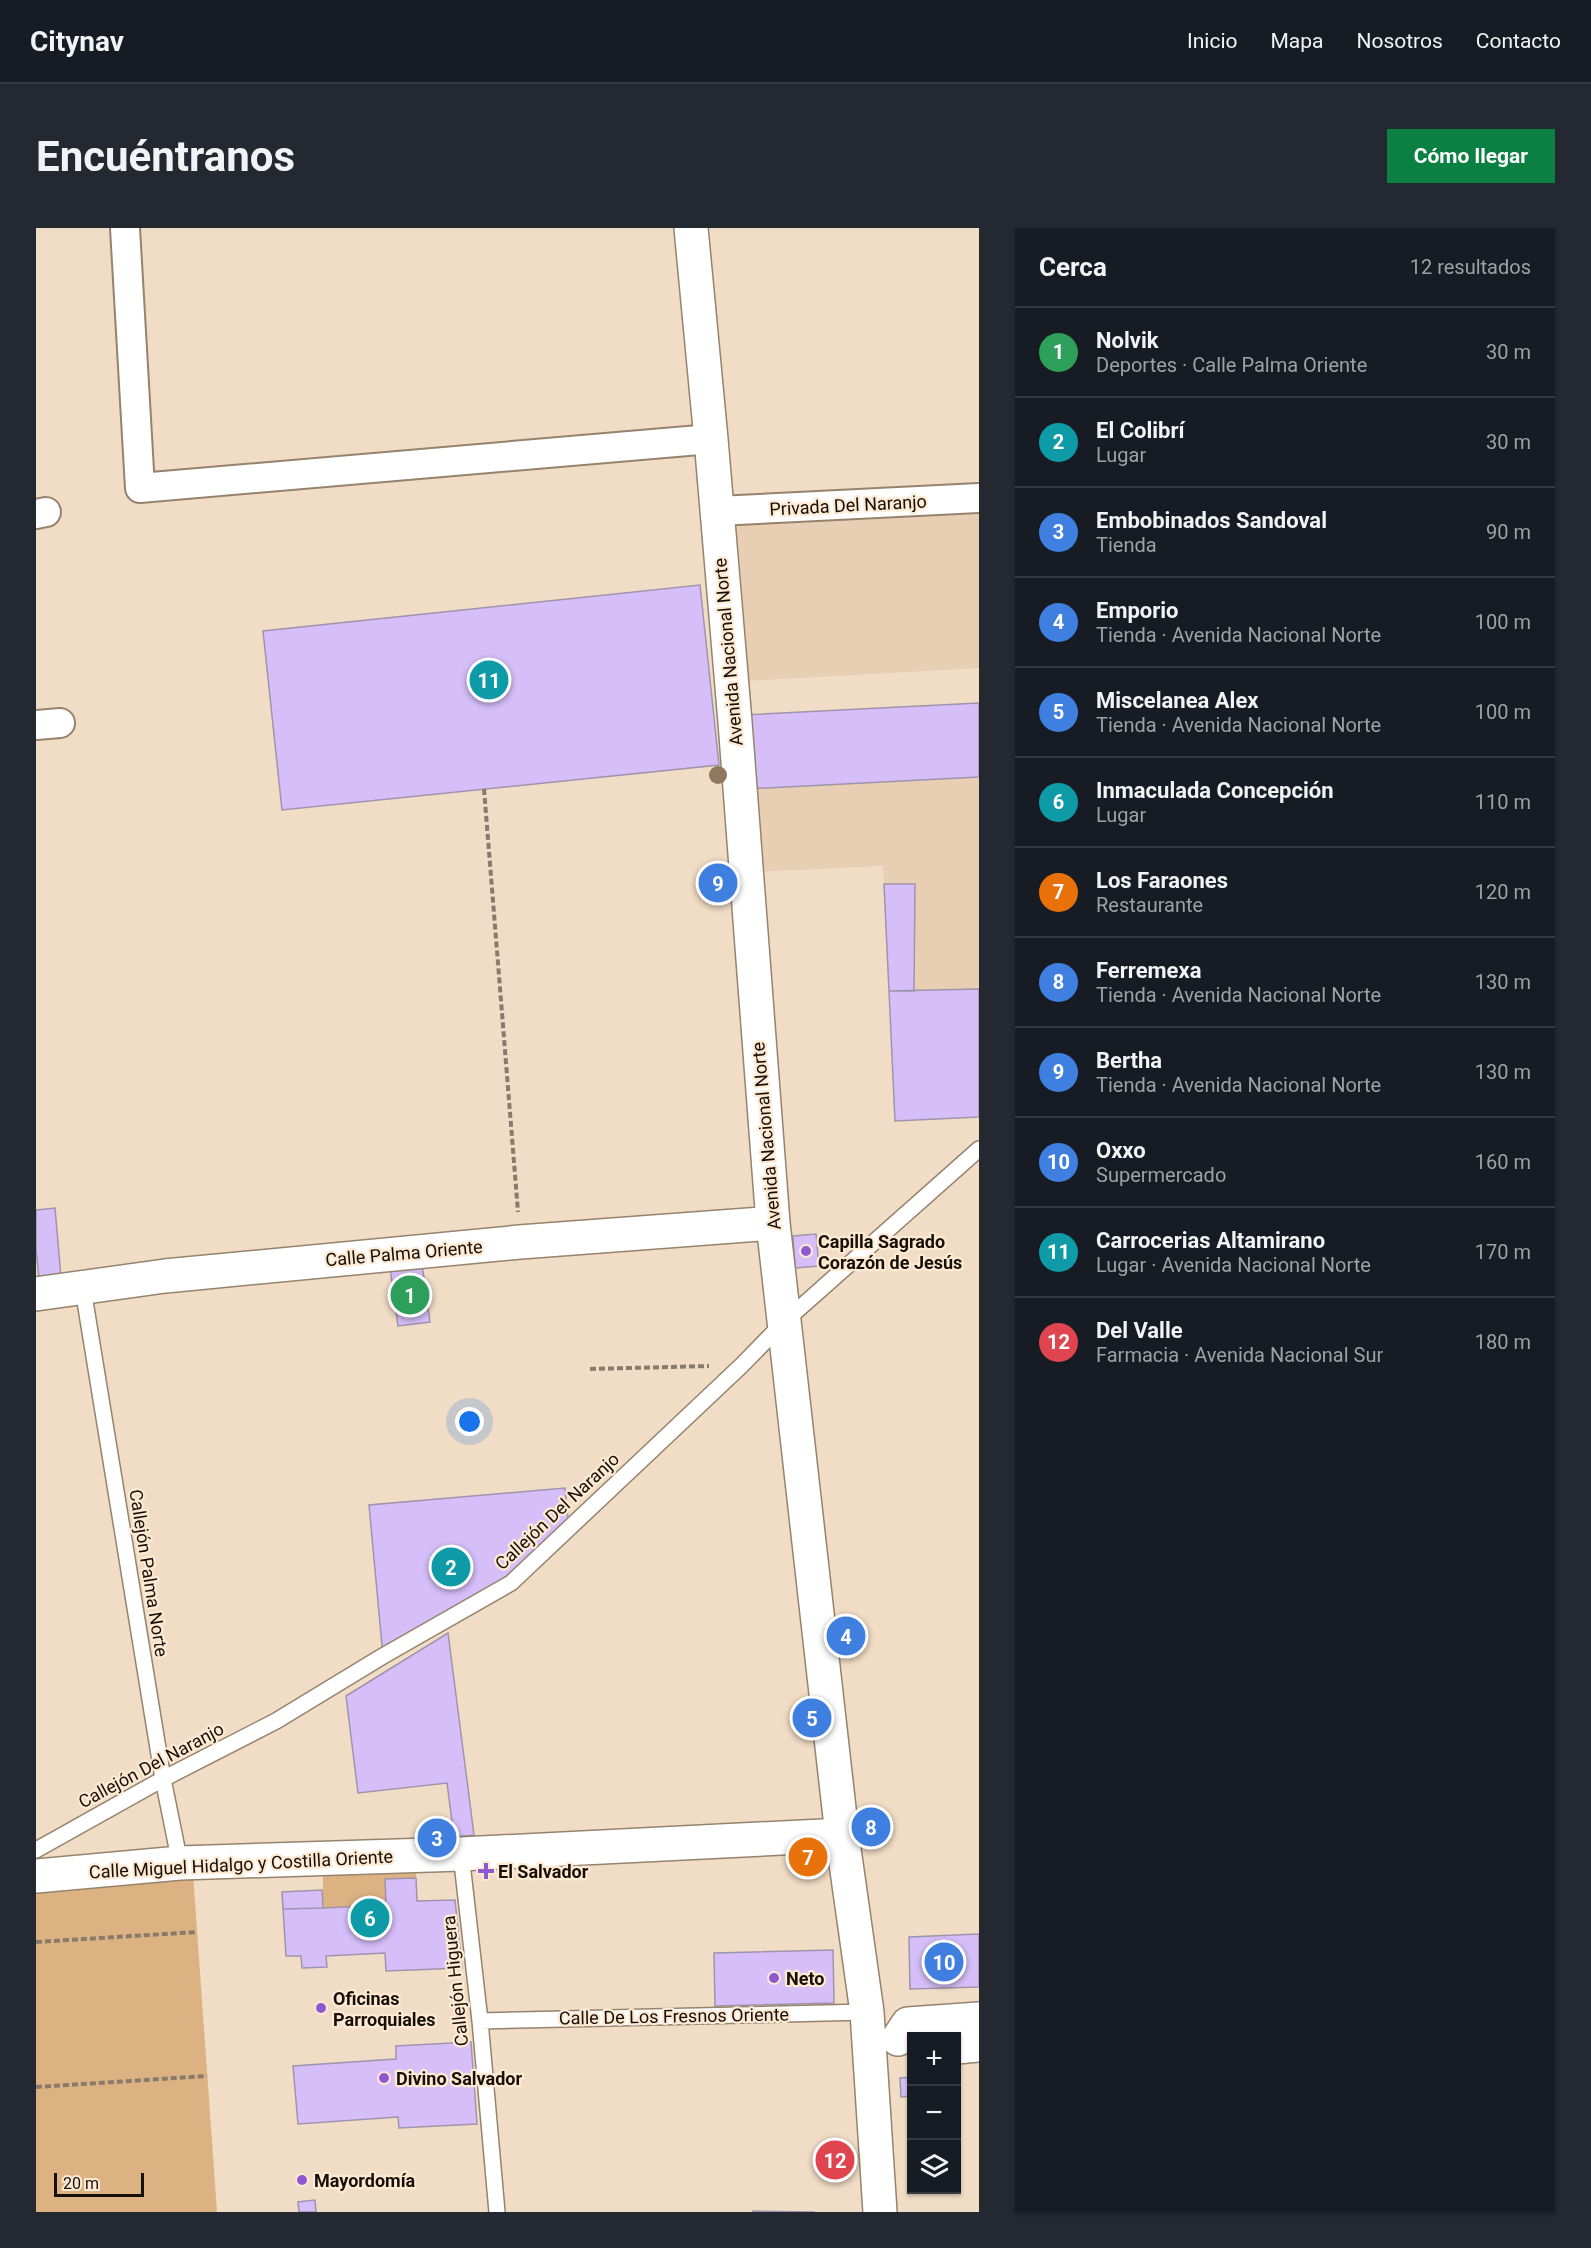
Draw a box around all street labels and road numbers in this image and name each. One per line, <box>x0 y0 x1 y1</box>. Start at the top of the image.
street label: Privada Del Naranjo <box>769 490 927 520</box>
street label: Avenida Nacional Norte <box>709 557 747 747</box>
street label: Avenida Nacional Norte <box>747 1041 785 1231</box>
street label: Calle Palma Oriente <box>325 1236 483 1270</box>
street label: Callejón Del Naranjo <box>491 1448 623 1574</box>
street label: Callejón Palma Norte <box>125 1488 173 1658</box>
street label: Callejón Del Naranjo <box>75 1718 227 1812</box>
street label: Calle Miguel Hidalgo y Costilla Oriente <box>88 1846 394 1882</box>
street label: Callejón Higuera <box>438 1915 472 2047</box>
street label: Calle De Los Fresnos Oriente <box>559 2003 789 2029</box>

